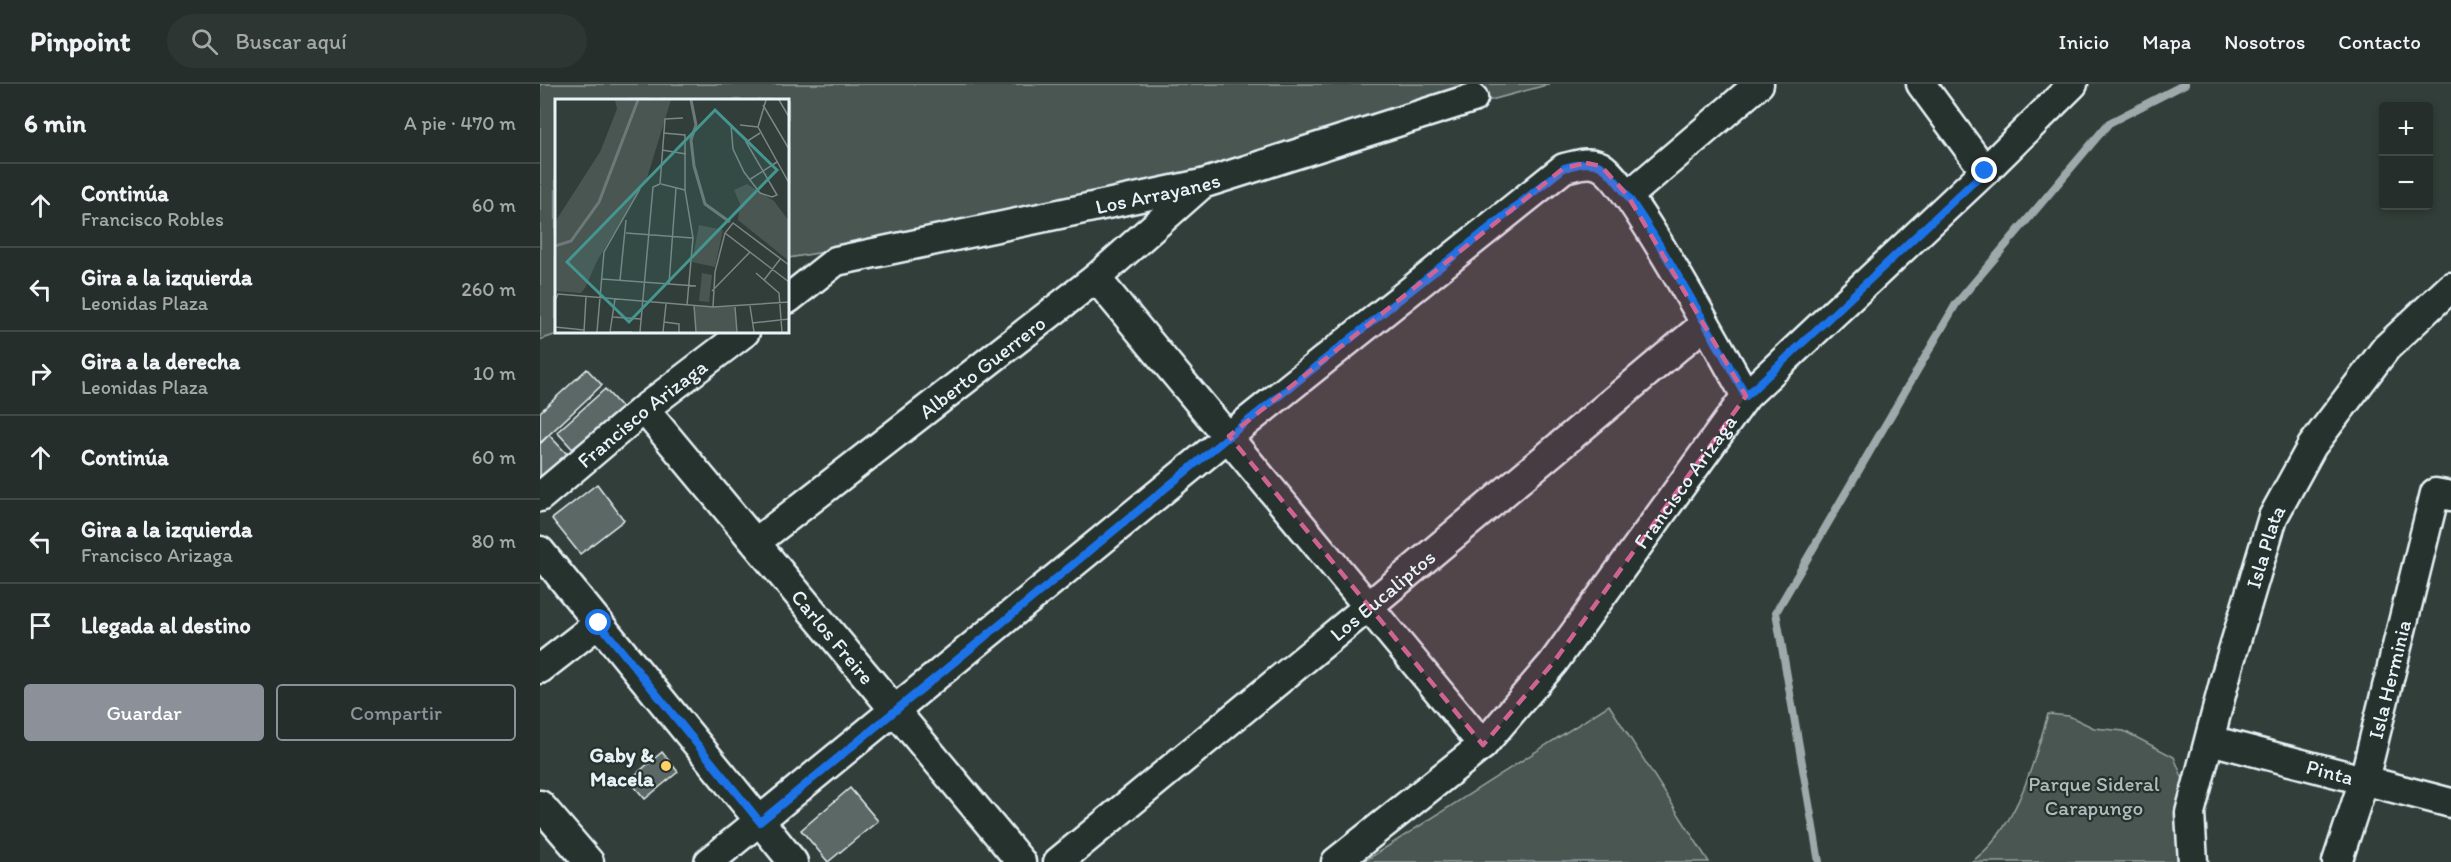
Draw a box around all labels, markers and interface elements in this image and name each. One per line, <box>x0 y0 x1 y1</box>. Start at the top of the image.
search box <box>167 14 587 68</box>
text: Pinpoint <box>30 24 131 58</box>
icon: search <box>188 25 221 58</box>
text: Buscar aquí <box>236 28 347 55</box>
text: Inicio <box>2059 29 2109 54</box>
text: Mapa <box>2142 29 2191 54</box>
text: Nosotros <box>2224 29 2305 54</box>
text: Contacto <box>2338 29 2421 54</box>
inset map <box>555 99 789 333</box>
map controls <box>2379 102 2433 210</box>
button: + <box>2379 102 2433 156</box>
text: 6 min <box>24 107 86 139</box>
text: A pie · 470 m <box>404 111 516 135</box>
button: − <box>2379 156 2433 210</box>
route end <box>1971 157 1997 183</box>
street label: Los Arrayanes <box>1093 167 1223 219</box>
text: Continúa <box>81 180 169 207</box>
icon: ahead <box>24 189 57 222</box>
text: 60 m <box>472 193 516 217</box>
text: Francisco Robles <box>81 207 224 231</box>
text: Gira a la izquierda <box>81 264 252 291</box>
icon: left <box>24 273 57 306</box>
text: 260 m <box>461 277 516 301</box>
text: Leonidas Plaza <box>81 291 208 315</box>
street label: Alberto Guerrero <box>914 310 1050 424</box>
text: Gira a la derecha <box>81 348 240 375</box>
street label: Francisco Arizaga <box>572 353 712 473</box>
icon: right <box>24 357 57 390</box>
text: 10 m <box>473 361 516 385</box>
text: Leonidas Plaza <box>81 375 208 399</box>
street label: Francisco Arizaga <box>1628 409 1741 553</box>
icon: ahead <box>24 441 57 474</box>
text: Continúa <box>81 444 169 471</box>
text: 60 m <box>472 445 516 469</box>
street label: Isla Plata <box>2240 500 2290 591</box>
text: Gira a la izquierda <box>81 516 252 543</box>
icon: left <box>24 525 57 558</box>
text: 80 m <box>471 529 516 553</box>
text: Francisco Arizaga <box>81 543 233 567</box>
street label: Los Eucaliptos <box>1324 544 1440 646</box>
street label: Carlos Freire <box>787 584 880 689</box>
icon: arrive <box>24 609 57 642</box>
route start <box>585 609 611 635</box>
text: Llegada al destino <box>81 612 251 639</box>
street label: Isla Herminia <box>2362 617 2416 741</box>
button: Guardar <box>24 684 264 741</box>
button: Compartir <box>276 684 516 741</box>
place label: Gaby & Macela <box>590 742 655 791</box>
street label: Pinta <box>2304 753 2356 789</box>
marker: Gaby & Macela <box>659 759 673 773</box>
park label: Parque Sideral Carapungo <box>2028 771 2160 820</box>

